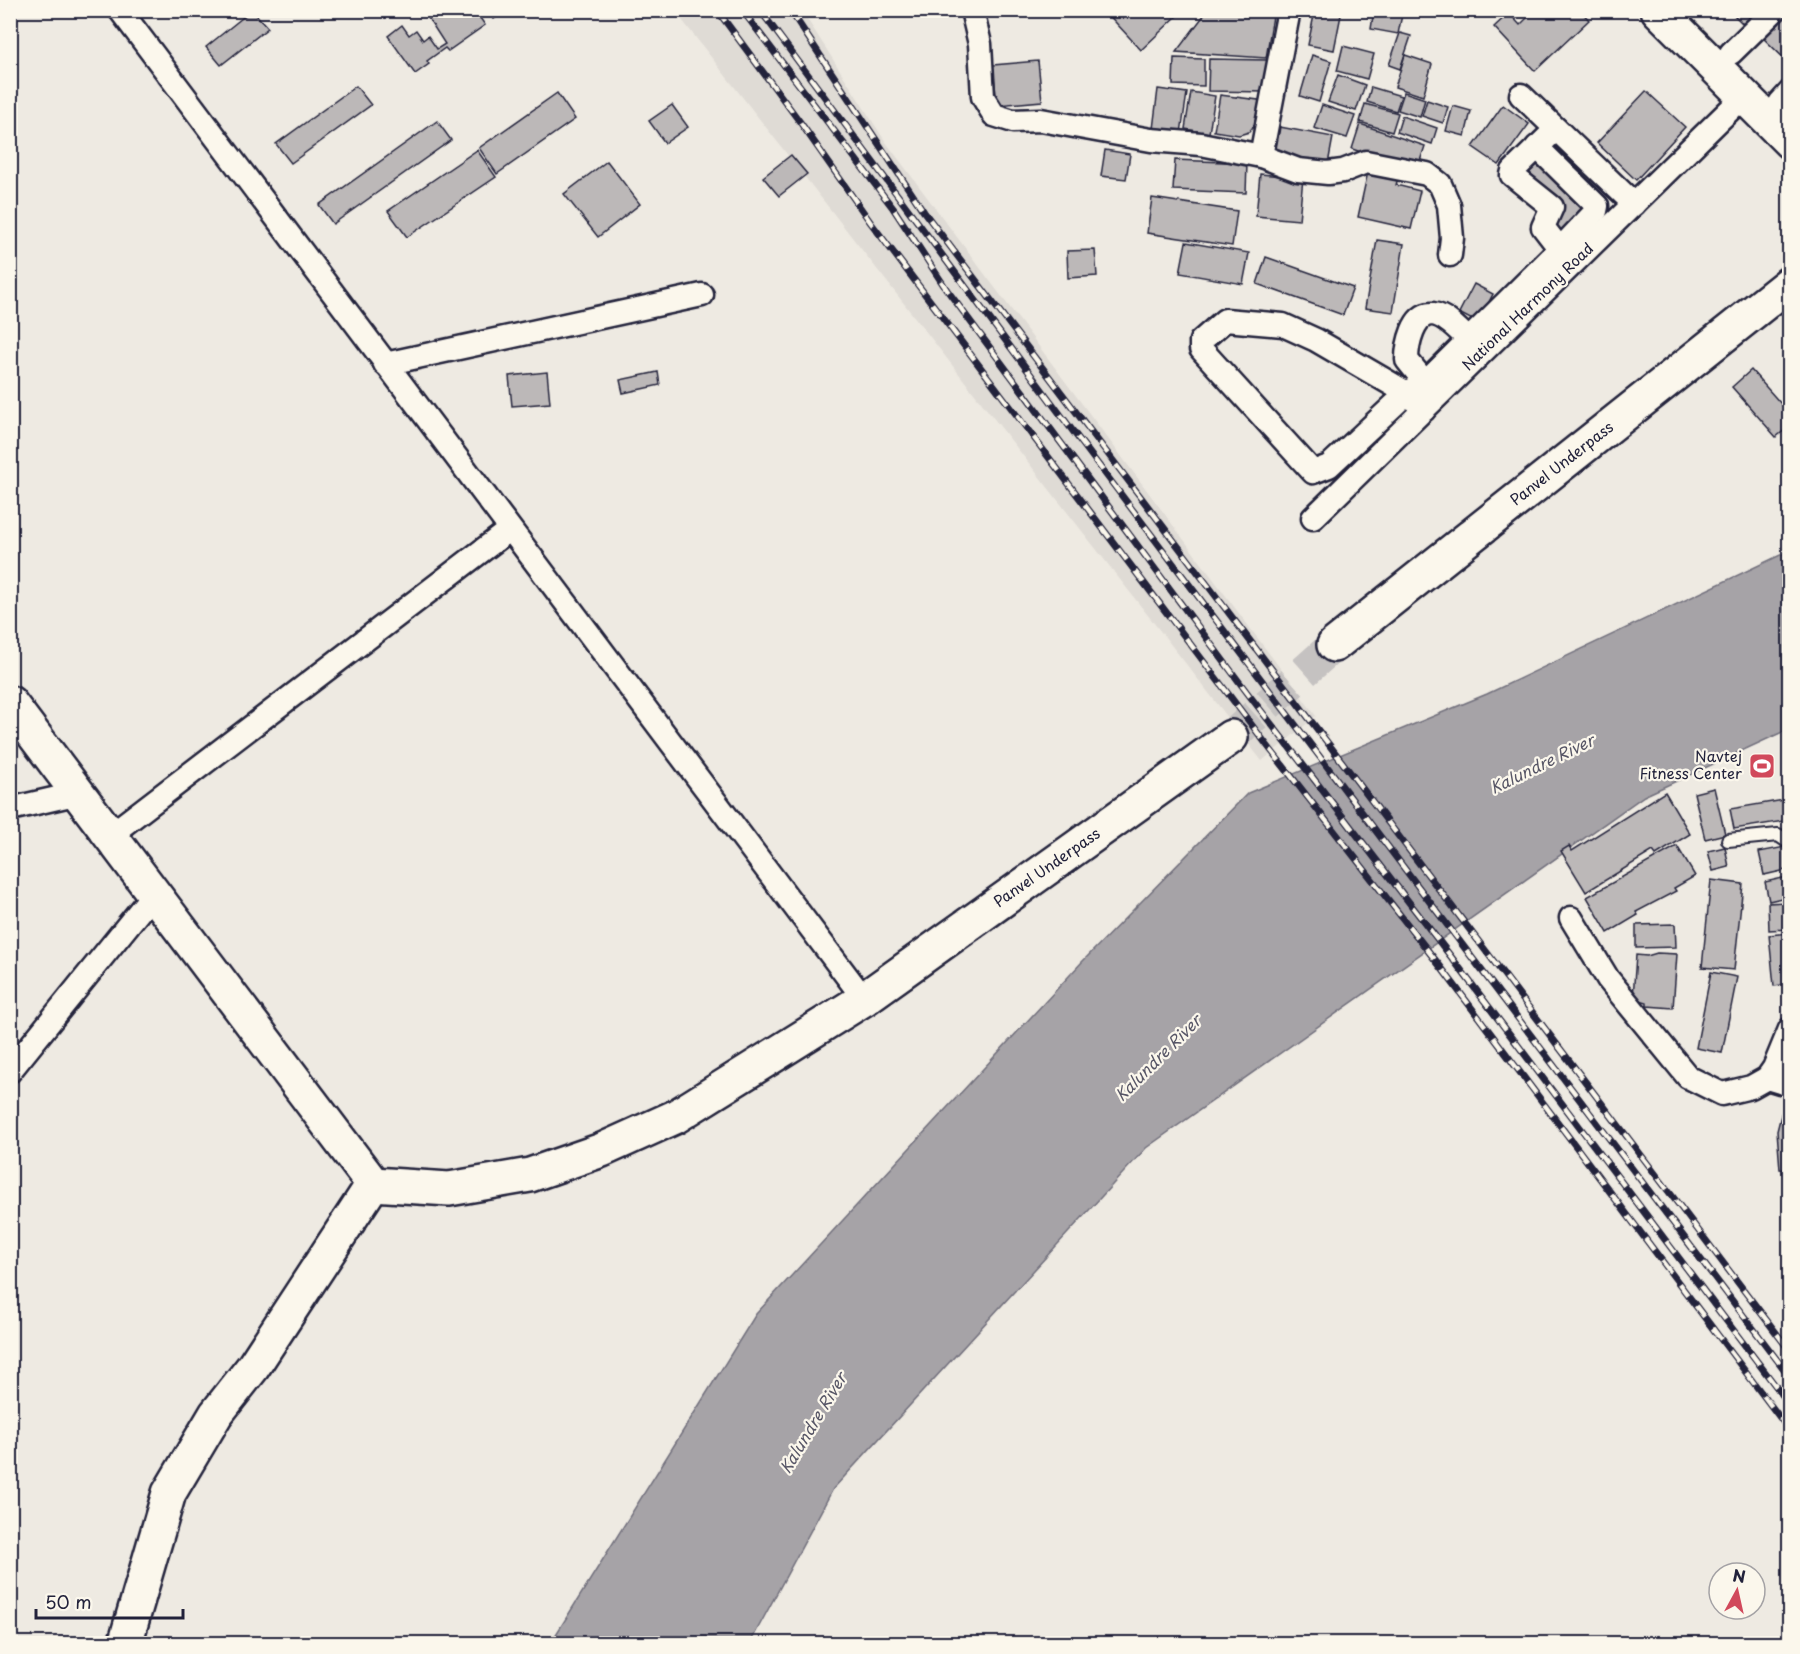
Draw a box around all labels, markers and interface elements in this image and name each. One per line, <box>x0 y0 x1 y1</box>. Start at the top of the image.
street label: National Harmony Road <box>1456 237 1598 375</box>
street label: Panvel Underpass <box>1504 415 1618 511</box>
water label: Kalundre River <box>1485 726 1600 799</box>
place label: Navtej Fitness Center <box>1639 744 1742 784</box>
sports icon: Navtej Fitness Center <box>1747 751 1777 781</box>
street label: Panvel Underpass <box>988 821 1104 912</box>
water label: Kalundre River <box>1109 1007 1208 1106</box>
water label: Kalundre River <box>773 1365 853 1477</box>
north arrow <box>1707 1561 1767 1621</box>
text: N <box>1731 1562 1747 1588</box>
scale bar <box>36 1582 183 1620</box>
text: 50 m <box>45 1588 92 1615</box>

